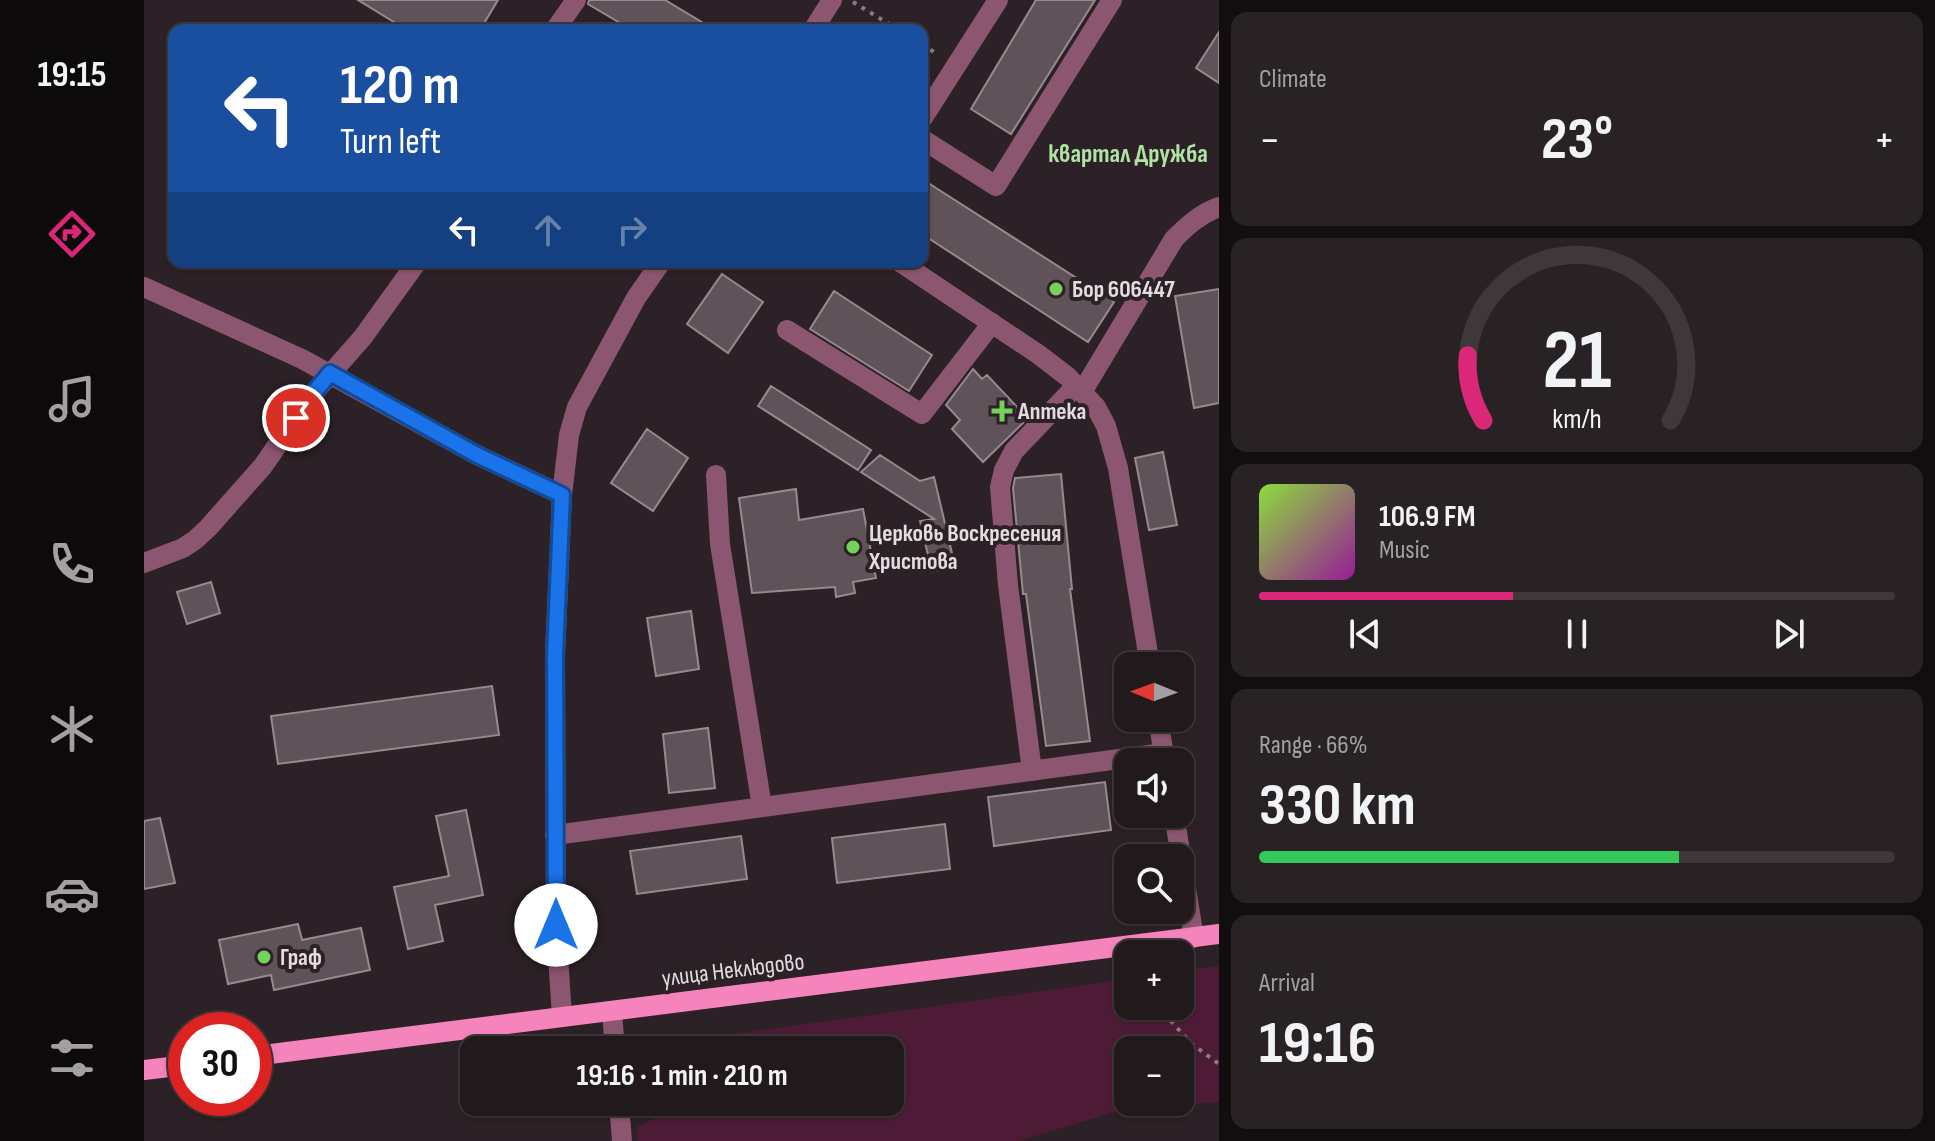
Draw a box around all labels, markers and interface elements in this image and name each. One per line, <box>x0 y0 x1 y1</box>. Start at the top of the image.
text: 120 m <box>340 53 460 120</box>
text: 19:15 <box>37 54 107 97</box>
icon: left <box>208 56 312 160</box>
text: Climate <box>1259 64 1327 95</box>
text: 23° <box>1541 104 1613 176</box>
text: − <box>1259 114 1281 167</box>
text: + <box>1873 114 1895 167</box>
text: Turn left <box>340 121 441 164</box>
district label: квартал Дружба <box>1048 139 1208 170</box>
icon: directions <box>44 206 100 262</box>
icon: left <box>442 208 486 252</box>
icon: ahead <box>526 208 570 252</box>
icon: right <box>610 208 654 252</box>
place label: Бор 606447 <box>1072 275 1175 304</box>
marker: Бор 606447 <box>1047 280 1065 298</box>
text: 21 <box>1542 311 1612 411</box>
icon: music <box>44 371 100 427</box>
pin <box>262 384 330 452</box>
icon: arrive <box>274 396 318 440</box>
place label: Аптека <box>1017 397 1086 426</box>
marker: Аптека <box>993 402 1011 420</box>
text: km/h <box>1552 402 1602 437</box>
text: 106.9 FM <box>1379 499 1476 535</box>
place label: Церковь Воскресения Христова <box>868 519 1061 576</box>
text: Music <box>1379 535 1430 566</box>
icon: phone <box>44 536 100 592</box>
marker: Церковь Воскресения Христова <box>844 538 862 556</box>
icon: previous <box>1343 612 1387 656</box>
icon: pause <box>1555 612 1599 656</box>
icon: next <box>1767 612 1811 656</box>
north arrow <box>1114 652 1194 732</box>
map controls <box>1114 652 1194 1116</box>
icon: climate <box>44 701 100 757</box>
text: Range · 66% <box>1259 730 1368 761</box>
button: sound <box>1114 748 1194 828</box>
text: 330 km <box>1259 770 1416 842</box>
button: search <box>1114 844 1194 924</box>
icon: car <box>44 866 100 922</box>
position arrow <box>514 883 598 967</box>
button: + <box>1114 940 1194 1020</box>
place label: Граф <box>280 943 322 972</box>
street label: улица Неклюдово <box>660 947 806 993</box>
marker: Граф <box>255 948 273 966</box>
text: Arrival <box>1259 968 1315 999</box>
text: 19:16 <box>1259 1008 1376 1080</box>
speed limit sign: 30 <box>168 1012 272 1116</box>
icon: filters <box>44 1030 100 1086</box>
button: − <box>1114 1036 1194 1116</box>
text: 19:16 · 1 min · 210 m <box>576 1058 788 1094</box>

